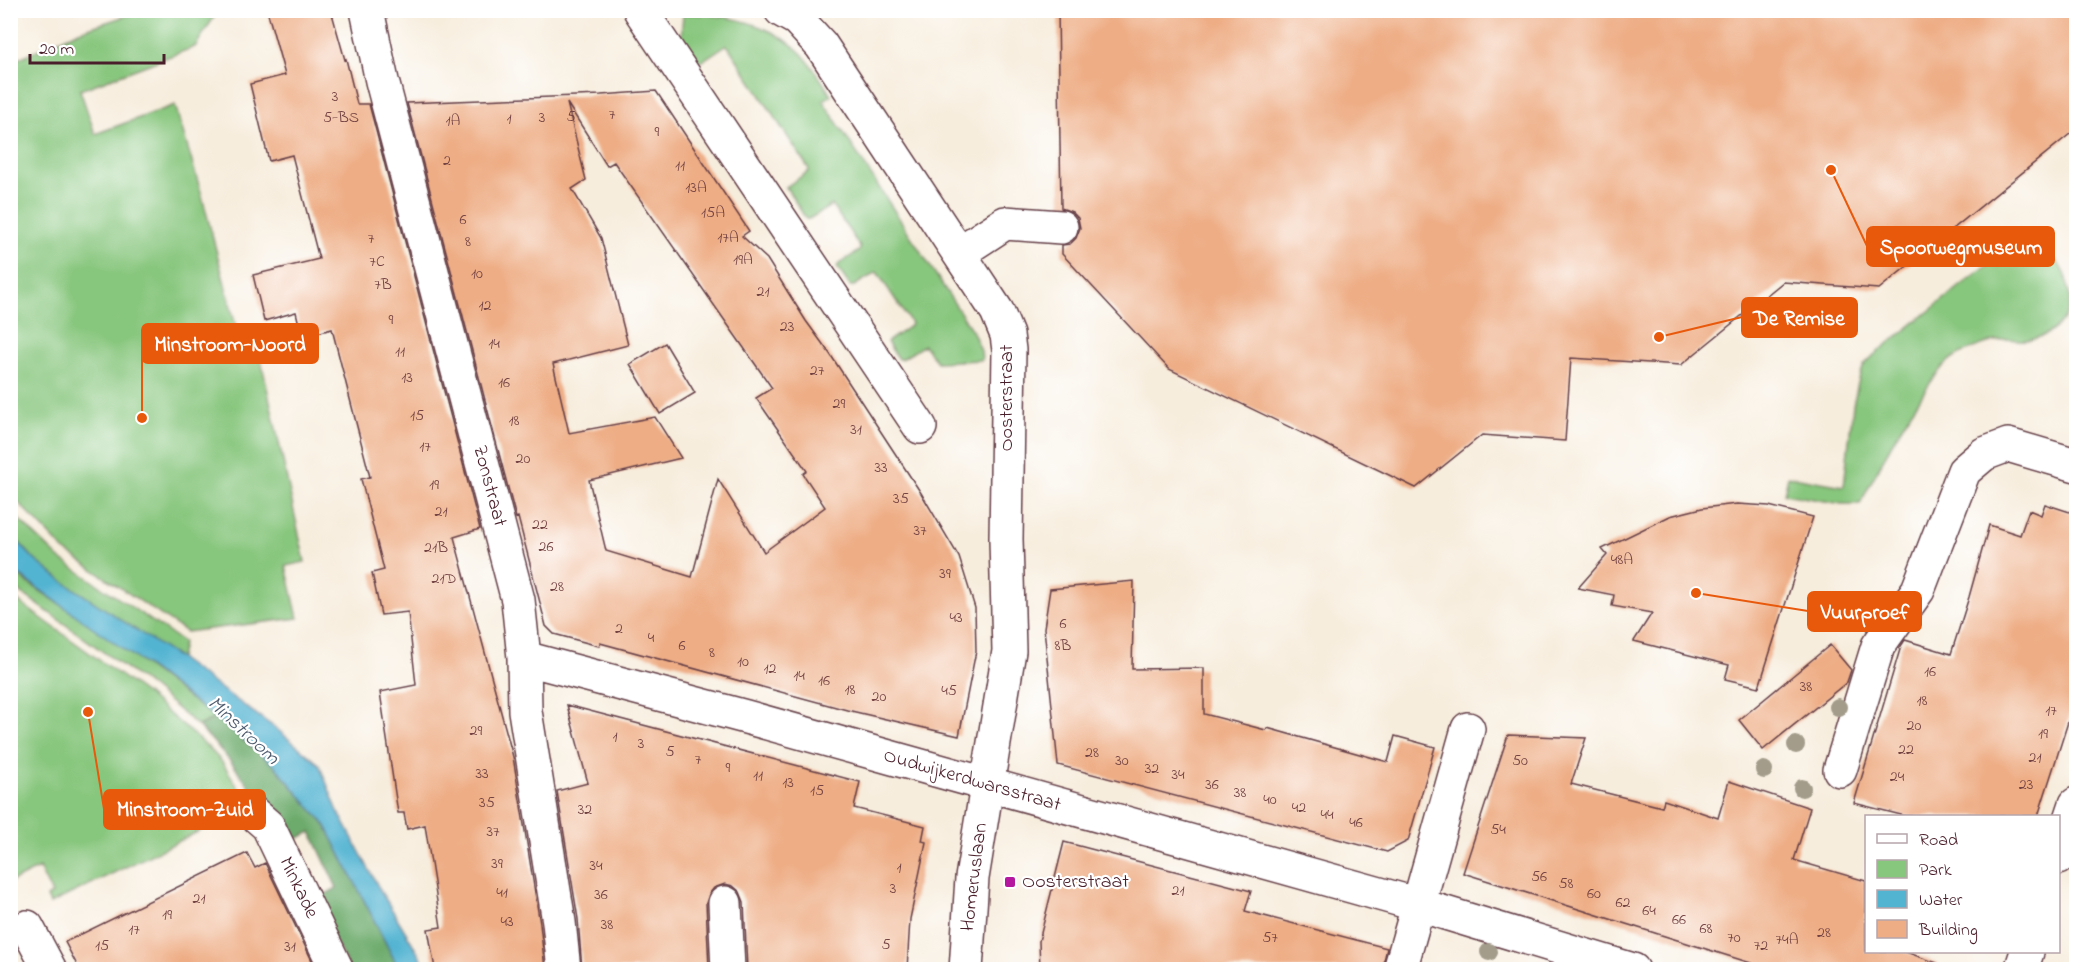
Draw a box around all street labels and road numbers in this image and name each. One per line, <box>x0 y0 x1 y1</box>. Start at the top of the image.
street label: Oosterstraat <box>993 344 1022 452</box>
street label: Zonstraat <box>464 442 514 530</box>
street label: Oudwijkerdwarsstraat <box>880 742 1064 820</box>
street label: Homeruslaan <box>954 821 996 933</box>
street label: Minkade <box>271 852 325 924</box>

